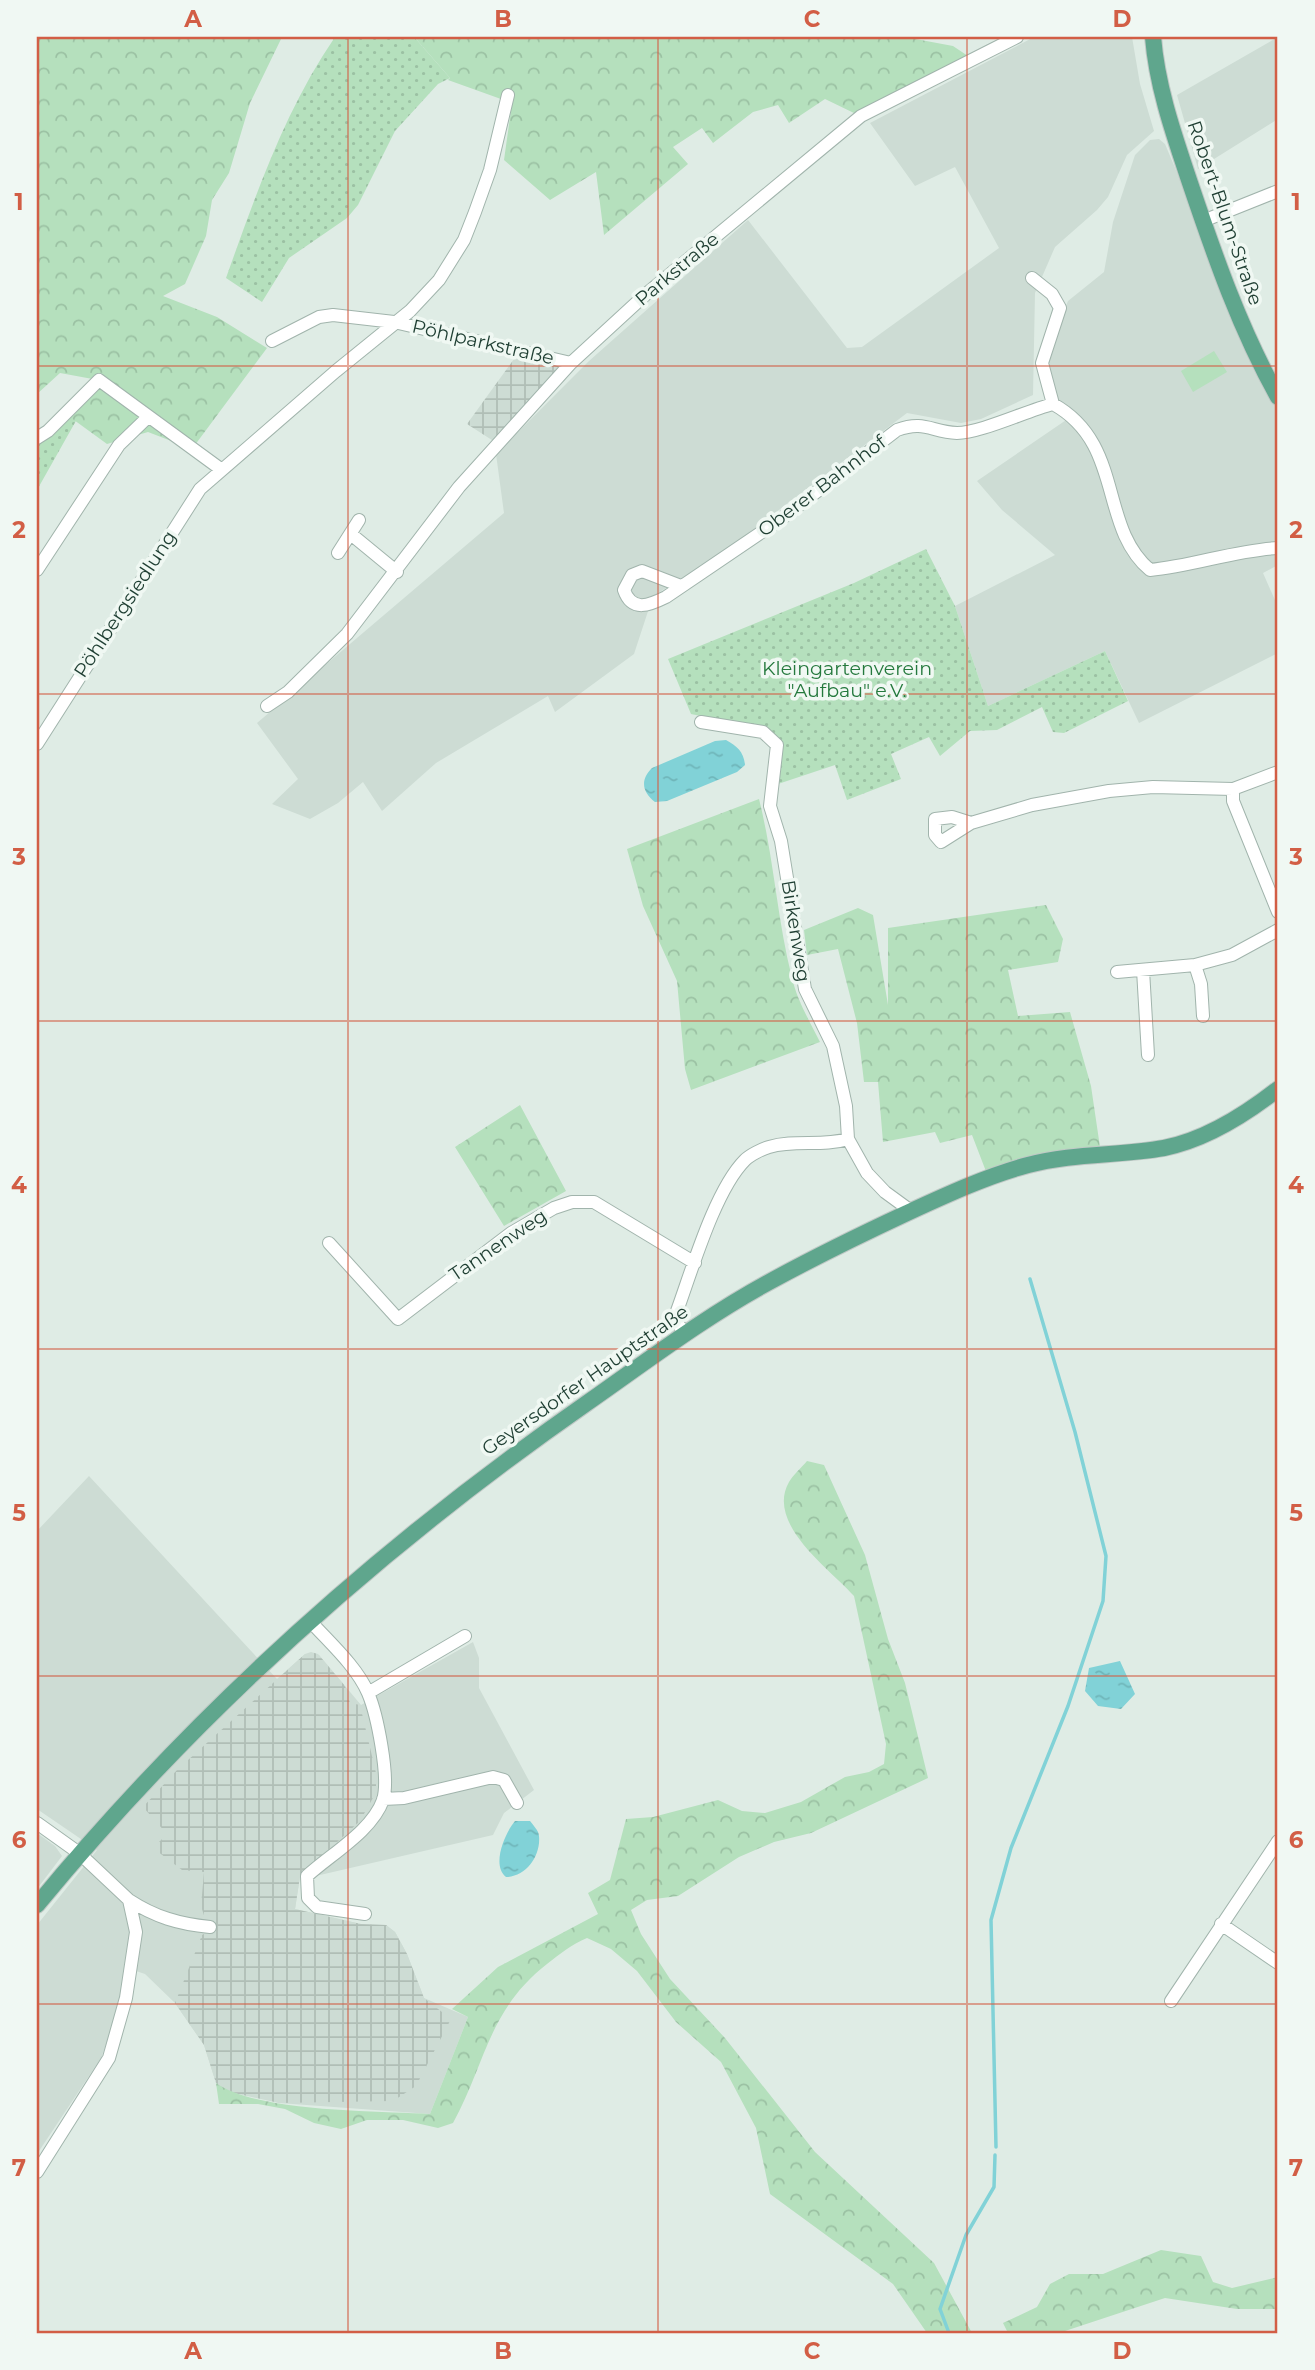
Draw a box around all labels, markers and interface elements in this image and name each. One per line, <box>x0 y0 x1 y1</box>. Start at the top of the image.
text: A <box>183 5 202 33</box>
text: B <box>494 5 512 33</box>
text: C <box>804 5 821 33</box>
text: D <box>1113 5 1132 33</box>
street label: Robert-Blum-Straße <box>1183 118 1267 308</box>
text: 1 <box>14 188 24 216</box>
text: 1 <box>1291 188 1301 216</box>
street label: Parkstraße <box>630 227 724 311</box>
street label: Pöhlparkstraße <box>410 314 556 370</box>
street label: Oberer Bahnhof <box>754 429 892 542</box>
text: 2 <box>12 516 26 544</box>
text: 2 <box>1289 516 1303 544</box>
street label: Pöhlbergsiedlung <box>69 526 181 682</box>
park label: Kleingartenverein "Aufbau" e.V. <box>762 657 932 702</box>
text: 3 <box>11 843 26 871</box>
text: 3 <box>1288 843 1303 871</box>
street label: Birkenweg <box>777 878 815 984</box>
text: 4 <box>11 1171 27 1199</box>
text: 4 <box>1288 1171 1304 1199</box>
street label: Tannenweg <box>445 1204 551 1286</box>
street label: Geyersdorfer Hauptstraße <box>477 1300 693 1460</box>
text: 5 <box>12 1499 26 1527</box>
text: 5 <box>1289 1499 1303 1527</box>
text: 6 <box>12 1826 27 1854</box>
text: 6 <box>1289 1826 1304 1854</box>
text: 7 <box>12 2154 26 2182</box>
text: 7 <box>1289 2154 1303 2182</box>
text: A <box>183 2337 202 2365</box>
text: B <box>494 2337 512 2365</box>
text: C <box>804 2337 821 2365</box>
text: D <box>1113 2337 1132 2365</box>

